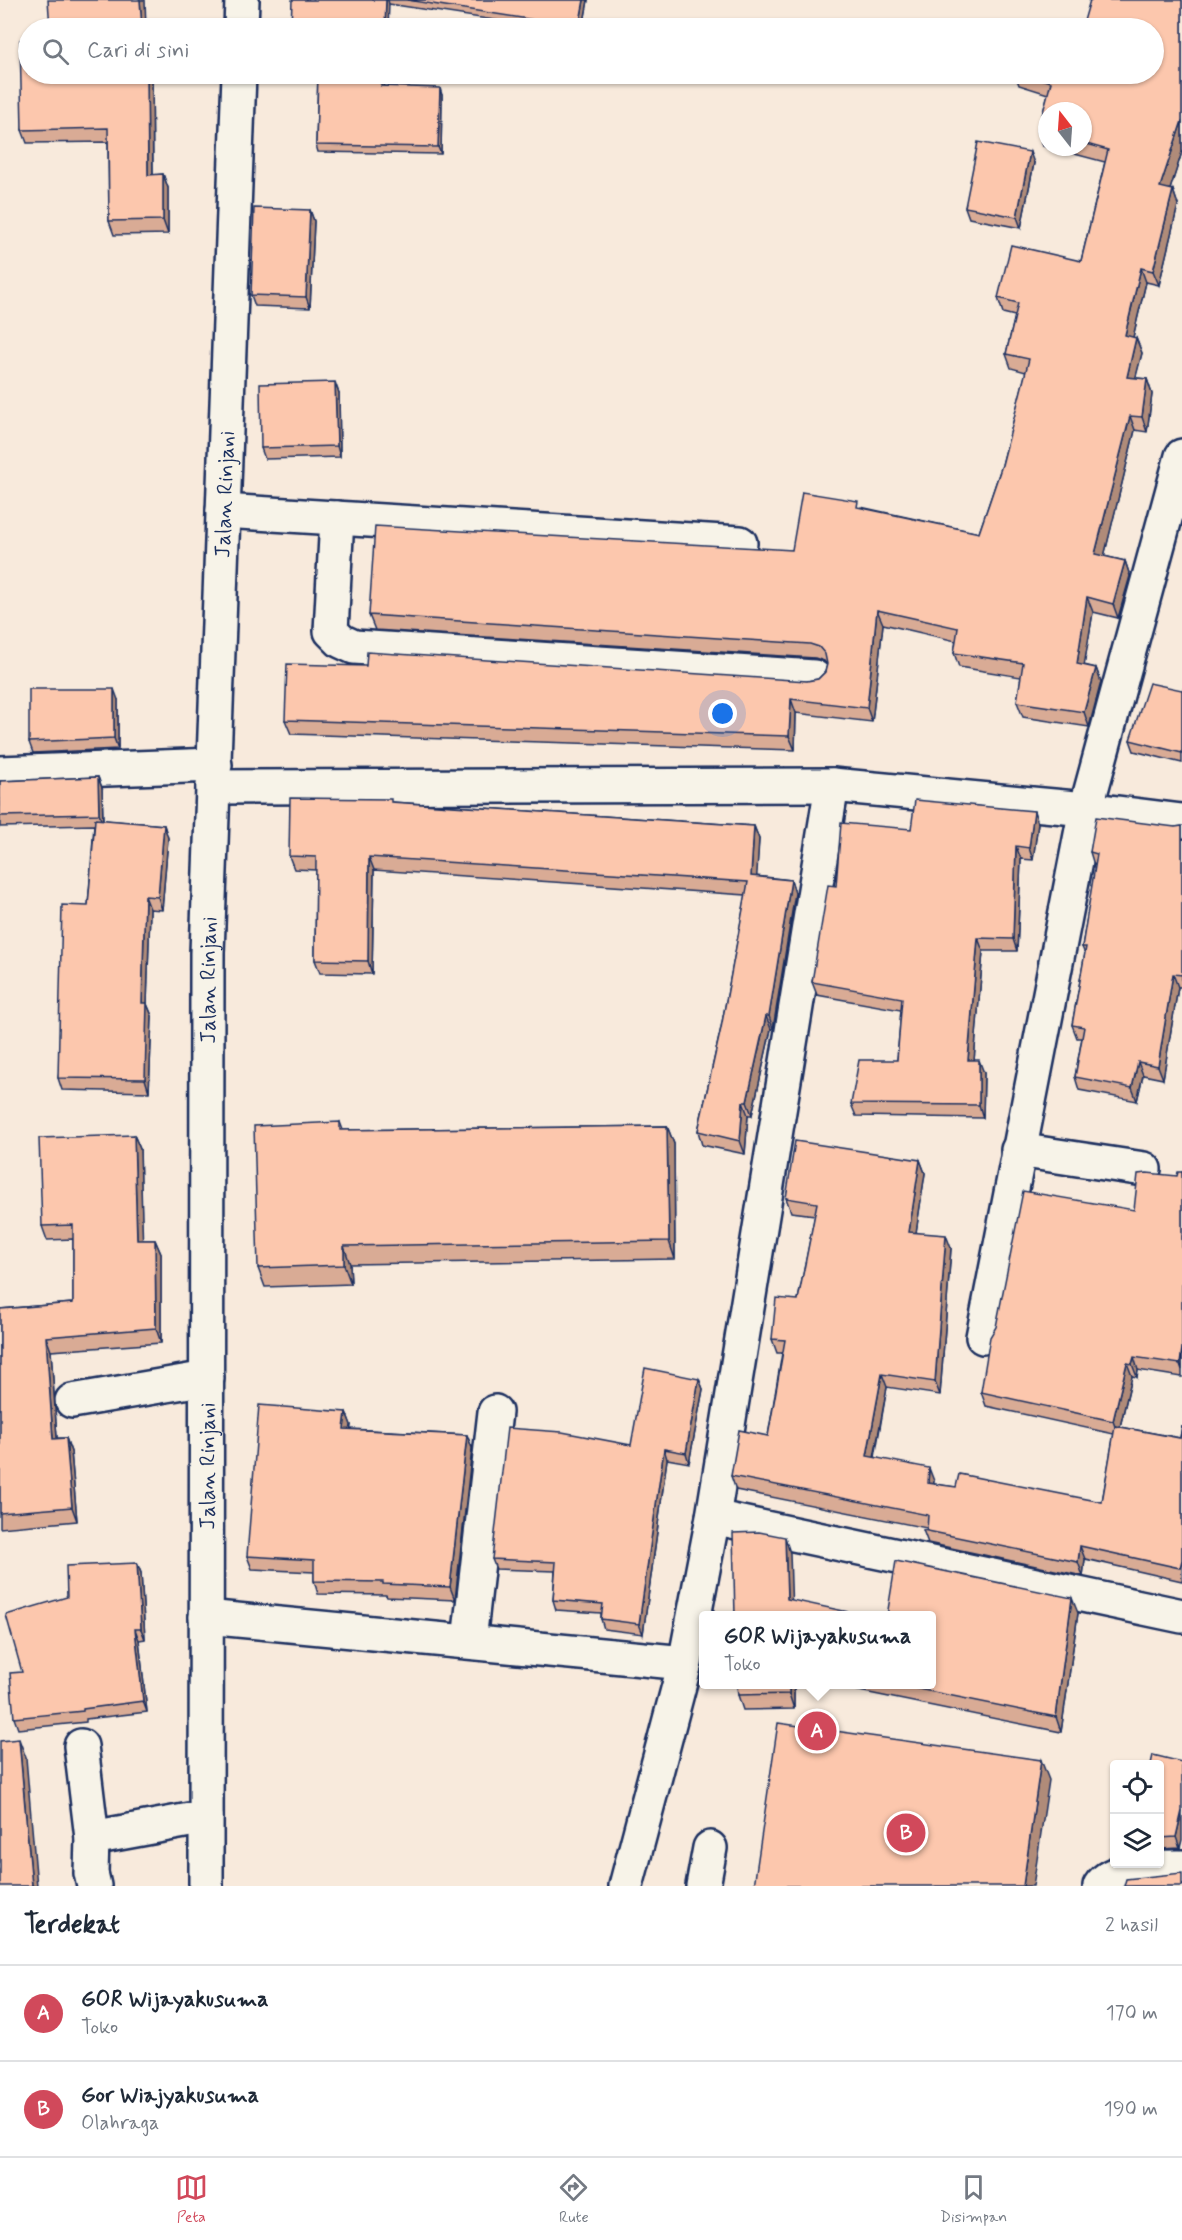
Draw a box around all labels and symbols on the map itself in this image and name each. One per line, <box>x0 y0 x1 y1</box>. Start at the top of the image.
north arrow <box>1038 102 1092 156</box>
street label: Jalan Rinjani <box>209 430 242 559</box>
your location <box>708 699 737 728</box>
street label: Jalan Rinjani <box>195 916 224 1044</box>
street label: Jalan Rinjani <box>194 1402 223 1530</box>
pin: A <box>798 1708 836 1754</box>
pin: B <box>886 1810 926 1856</box>

